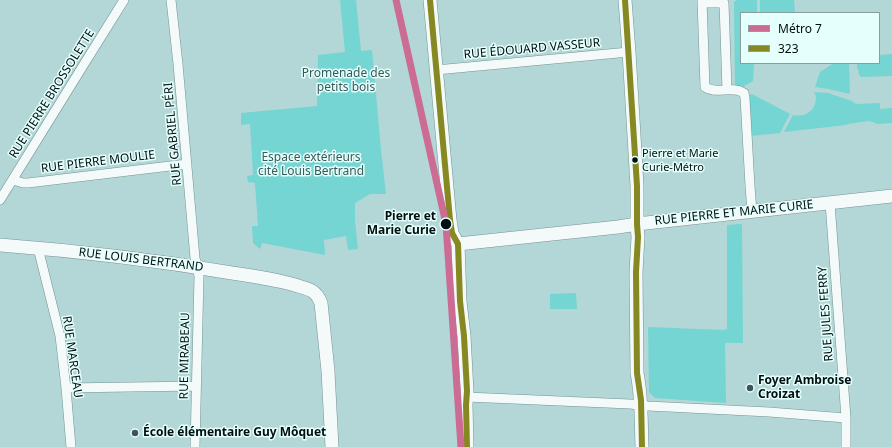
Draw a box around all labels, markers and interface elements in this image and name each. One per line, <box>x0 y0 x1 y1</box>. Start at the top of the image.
legend <box>740 12 880 64</box>
text: Métro 7 <box>778 20 822 37</box>
street label: RUE PIERRE BROSSOLETTE <box>6 27 98 161</box>
street label: RUE ÉDOUARD VASSEUR <box>463 36 601 62</box>
text: 323 <box>778 40 799 57</box>
park label: Promenade des petits bois <box>302 67 390 95</box>
street label: RUE GABRIEL PÉRI <box>161 82 185 186</box>
place label: Pierre et Marie Curie-Métro <box>642 147 718 173</box>
street label: RUE PIERRE MOULIE <box>40 148 156 176</box>
park label: Espace extérieurs cité Louis Bertrand <box>258 151 364 179</box>
marker: Pierre et Marie Curie-Métro <box>630 155 640 165</box>
street label: RUE PIERRE ET MARIE CURIE <box>654 197 814 229</box>
place label: Pierre et Marie Curie <box>367 210 436 238</box>
marker: Pierre et Marie Curie <box>439 217 453 231</box>
street label: RUE LOUIS BERTRAND <box>78 245 204 275</box>
street label: RUE JULES FERRY <box>815 266 837 362</box>
street label: RUE MIRABEAU <box>177 312 193 400</box>
street label: RUE MARCEAU <box>59 315 85 399</box>
place label: Foyer Ambroise Croizat <box>758 374 851 402</box>
marker: Foyer Ambroise Croizat <box>745 383 755 393</box>
place label: École élémentaire Guy Môquet <box>143 426 326 440</box>
marker: École élémentaire Guy Môquet <box>130 428 140 438</box>

